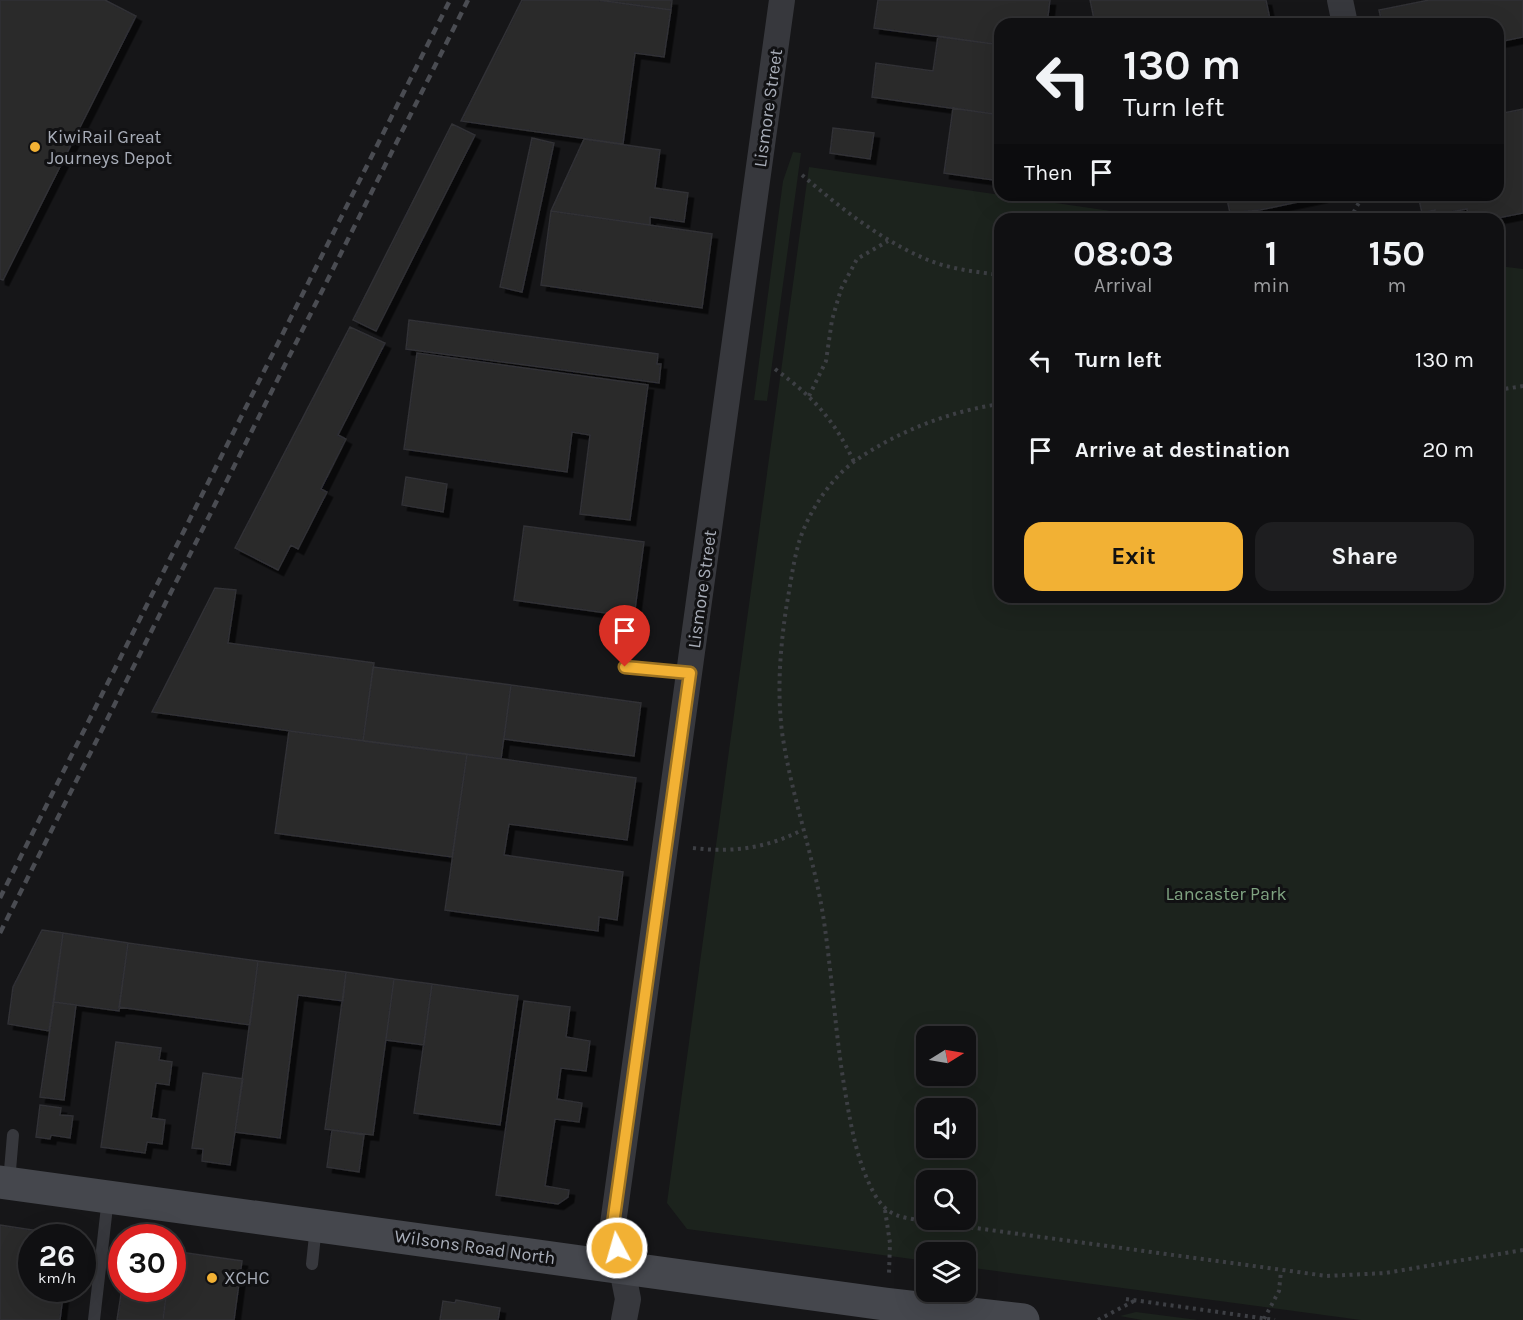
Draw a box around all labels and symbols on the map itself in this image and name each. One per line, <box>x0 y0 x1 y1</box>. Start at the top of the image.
street label: Lismore Street <box>749 47 787 169</box>
place label: KiwiRail Great Journeys Depot <box>47 126 172 169</box>
marker: KiwiRail Great Journeys Depot <box>28 140 42 154</box>
street label: Lismore Street <box>683 528 721 650</box>
pin <box>599 605 650 667</box>
park label: Lancaster Park <box>1165 883 1287 905</box>
north arrow <box>916 1026 976 1086</box>
position arrow <box>585 1216 649 1280</box>
speed limit sign: 30 <box>108 1224 186 1302</box>
street label: Wilsons Road North <box>393 1225 557 1269</box>
place label: XCHC <box>224 1267 270 1289</box>
marker: XCHC <box>205 1271 219 1285</box>

